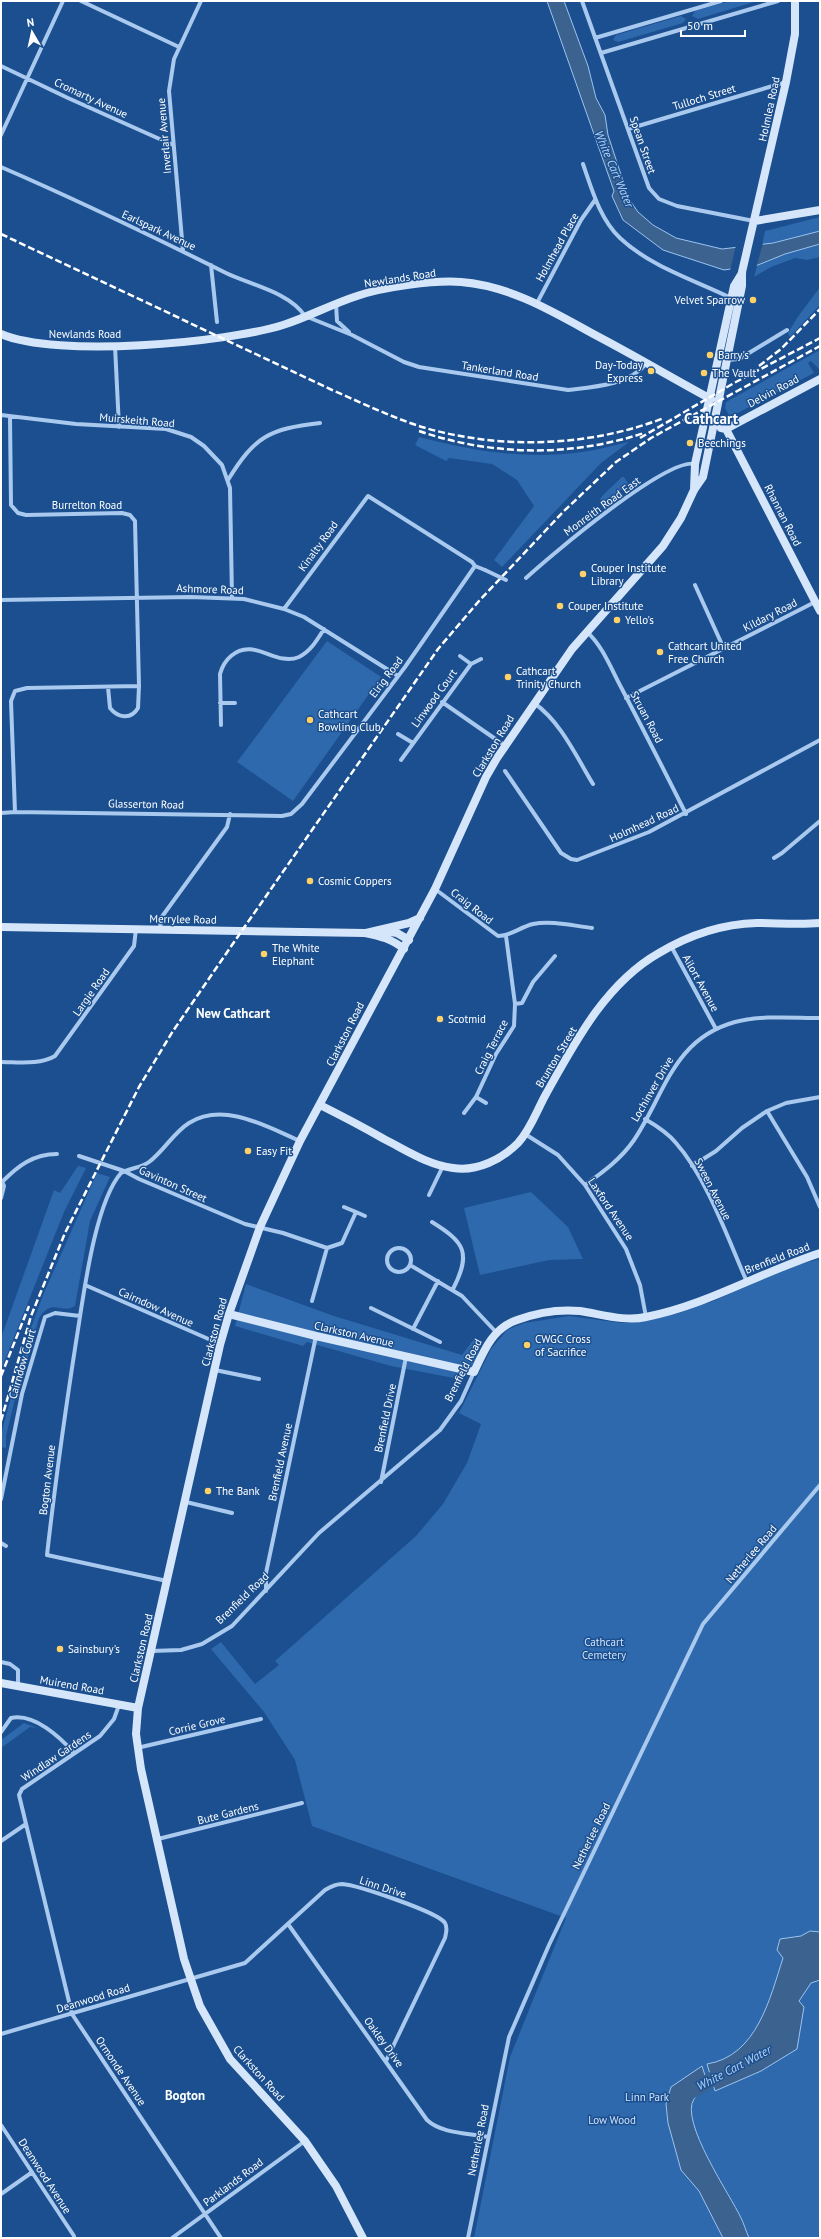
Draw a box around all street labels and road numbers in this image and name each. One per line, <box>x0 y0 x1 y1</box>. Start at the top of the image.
street label: Cromarty Avenue <box>52 75 130 121</box>
street label: Holmlea Road <box>755 75 783 143</box>
street label: Tulloch Street <box>671 81 737 113</box>
street label: Inverlair Avenue <box>154 97 174 174</box>
street label: Spean Street <box>627 114 659 176</box>
street label: Earlspark Avenue <box>120 207 199 253</box>
street label: Holmhead Place <box>532 210 582 284</box>
street label: Newlands Road <box>363 265 437 291</box>
street label: Newlands Road <box>49 327 121 341</box>
street label: Tankerland Road <box>461 358 540 384</box>
street label: Delvin Road <box>745 372 801 410</box>
street label: Muirskeith Road <box>99 410 175 430</box>
street label: Monreith Road East <box>561 473 643 539</box>
street label: Rhannan Road <box>761 482 805 548</box>
street label: Burrelton Road <box>52 498 122 512</box>
street label: Kinalty Road <box>295 518 341 574</box>
street label: Ashmore Road <box>176 581 244 597</box>
street label: Kildary Road <box>741 595 800 635</box>
street label: Elrig Road <box>366 654 406 700</box>
street label: Linwood Court <box>408 666 460 730</box>
street label: Struan Road <box>627 689 667 745</box>
street label: Clarkston Road <box>469 712 517 780</box>
street label: Glasserton Road <box>108 796 184 812</box>
street label: Holmhead Road <box>607 801 681 845</box>
street label: Craig Road <box>448 885 496 927</box>
street label: Merrylee Road <box>149 911 217 927</box>
street label: Ailort Avenue <box>680 952 723 1014</box>
street label: Largie Road <box>69 965 113 1019</box>
street label: Clarkston Road <box>323 999 367 1069</box>
street label: Craig Terrace <box>471 1017 511 1077</box>
street label: Brunton Street <box>532 1024 580 1090</box>
street label: Lochinver Drive <box>628 1054 677 1124</box>
street label: Sween Avenue <box>691 1156 735 1223</box>
street label: Gavinton Street <box>137 1163 209 1205</box>
street label: Laxford Avenue <box>585 1175 637 1243</box>
street label: Brenfield Road <box>742 1239 812 1277</box>
street label: Cairndow Avenue <box>116 1284 196 1330</box>
street label: Clarkston Road <box>198 1296 230 1368</box>
street label: Clarkston Avenue <box>313 1318 395 1350</box>
street label: Cairndow Court <box>5 1327 39 1401</box>
street label: Brenfield Road <box>441 1336 485 1404</box>
street label: Brenfield Drive <box>371 1382 399 1454</box>
street label: Brenfield Avenue <box>265 1421 295 1502</box>
street label: Bogton Avenue <box>36 1444 58 1516</box>
street label: Netherlee Road <box>722 1522 780 1586</box>
street label: Brenfield Road <box>212 1569 272 1627</box>
street label: Clarkston Road <box>126 1612 156 1684</box>
street label: Muirend Road <box>39 1672 105 1698</box>
street label: Corrie Grove <box>167 1712 227 1738</box>
street label: Windlaw Gardens <box>18 1727 94 1785</box>
street label: Bute Gardens <box>196 1799 260 1827</box>
street label: Netherlee Road <box>569 1800 613 1872</box>
street label: Linn Drive <box>358 1873 408 1901</box>
street label: Deanwood Road <box>55 1980 132 2016</box>
street label: Oakley Drive <box>361 2014 407 2070</box>
street label: Ormonde Avenue <box>93 2034 150 2109</box>
street label: Clarkston Road <box>230 2042 288 2104</box>
street label: Netherlee Road <box>464 2103 492 2177</box>
street label: Deanwood Avenue <box>15 2136 75 2217</box>
street label: Parklands Road <box>200 2155 266 2209</box>

